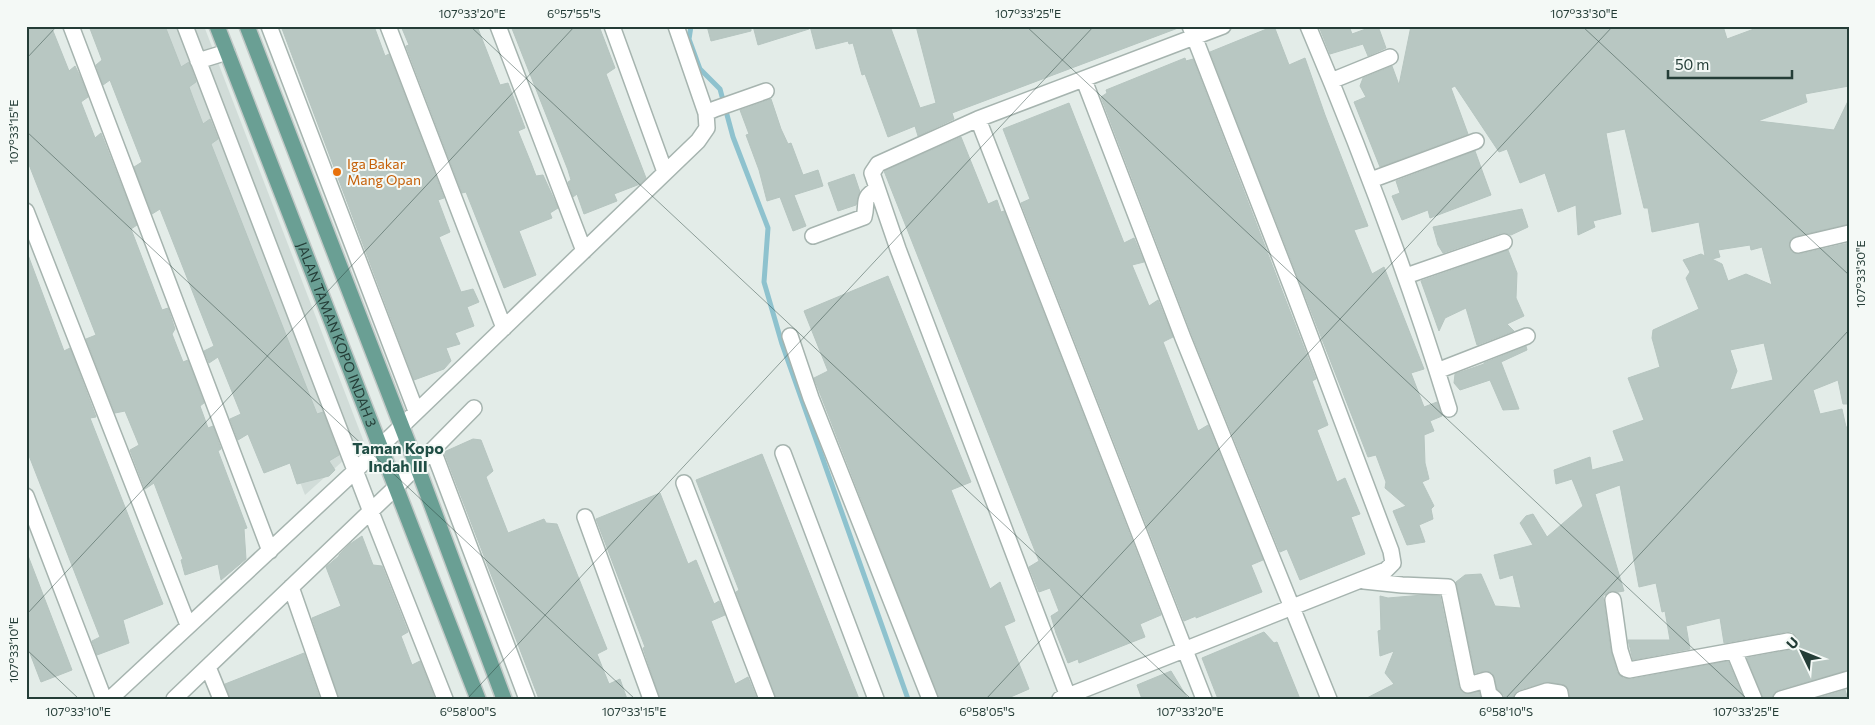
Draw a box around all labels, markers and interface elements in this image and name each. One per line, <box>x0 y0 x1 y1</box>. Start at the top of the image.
text: 107°33'20"E <box>438 6 506 20</box>
text: 6°57'55"S <box>547 6 601 20</box>
text: 107°33'25"E <box>995 6 1061 20</box>
text: 107°33'30"E <box>1550 6 1618 20</box>
scale bar <box>1668 48 1791 80</box>
text: 50 m <box>1675 55 1709 73</box>
text: 107°33'15"E <box>6 100 20 164</box>
place label: Iga Bakar Mang Opan <box>347 155 421 188</box>
marker: Iga Bakar Mang Opan <box>331 166 343 178</box>
street label: JALAN TAMAN KOPO INDAH 3 <box>294 240 381 429</box>
text: 107°33'30"E <box>1853 240 1867 308</box>
district label: Taman Kopo Indah III <box>352 438 444 475</box>
text: 107°33'10"E <box>6 617 20 683</box>
north arrow <box>1778 628 1828 678</box>
text: U <box>1782 633 1802 652</box>
text: 107°33'10"E <box>45 704 111 718</box>
text: 6°58'00"S <box>440 704 496 718</box>
text: 107°33'15"E <box>602 704 666 718</box>
text: 6°58'05"S <box>959 704 1015 718</box>
text: 107°33'20"E <box>1156 704 1224 718</box>
text: 6°58'10"S <box>1479 704 1533 718</box>
text: 107°33'25"E <box>1713 704 1779 718</box>

